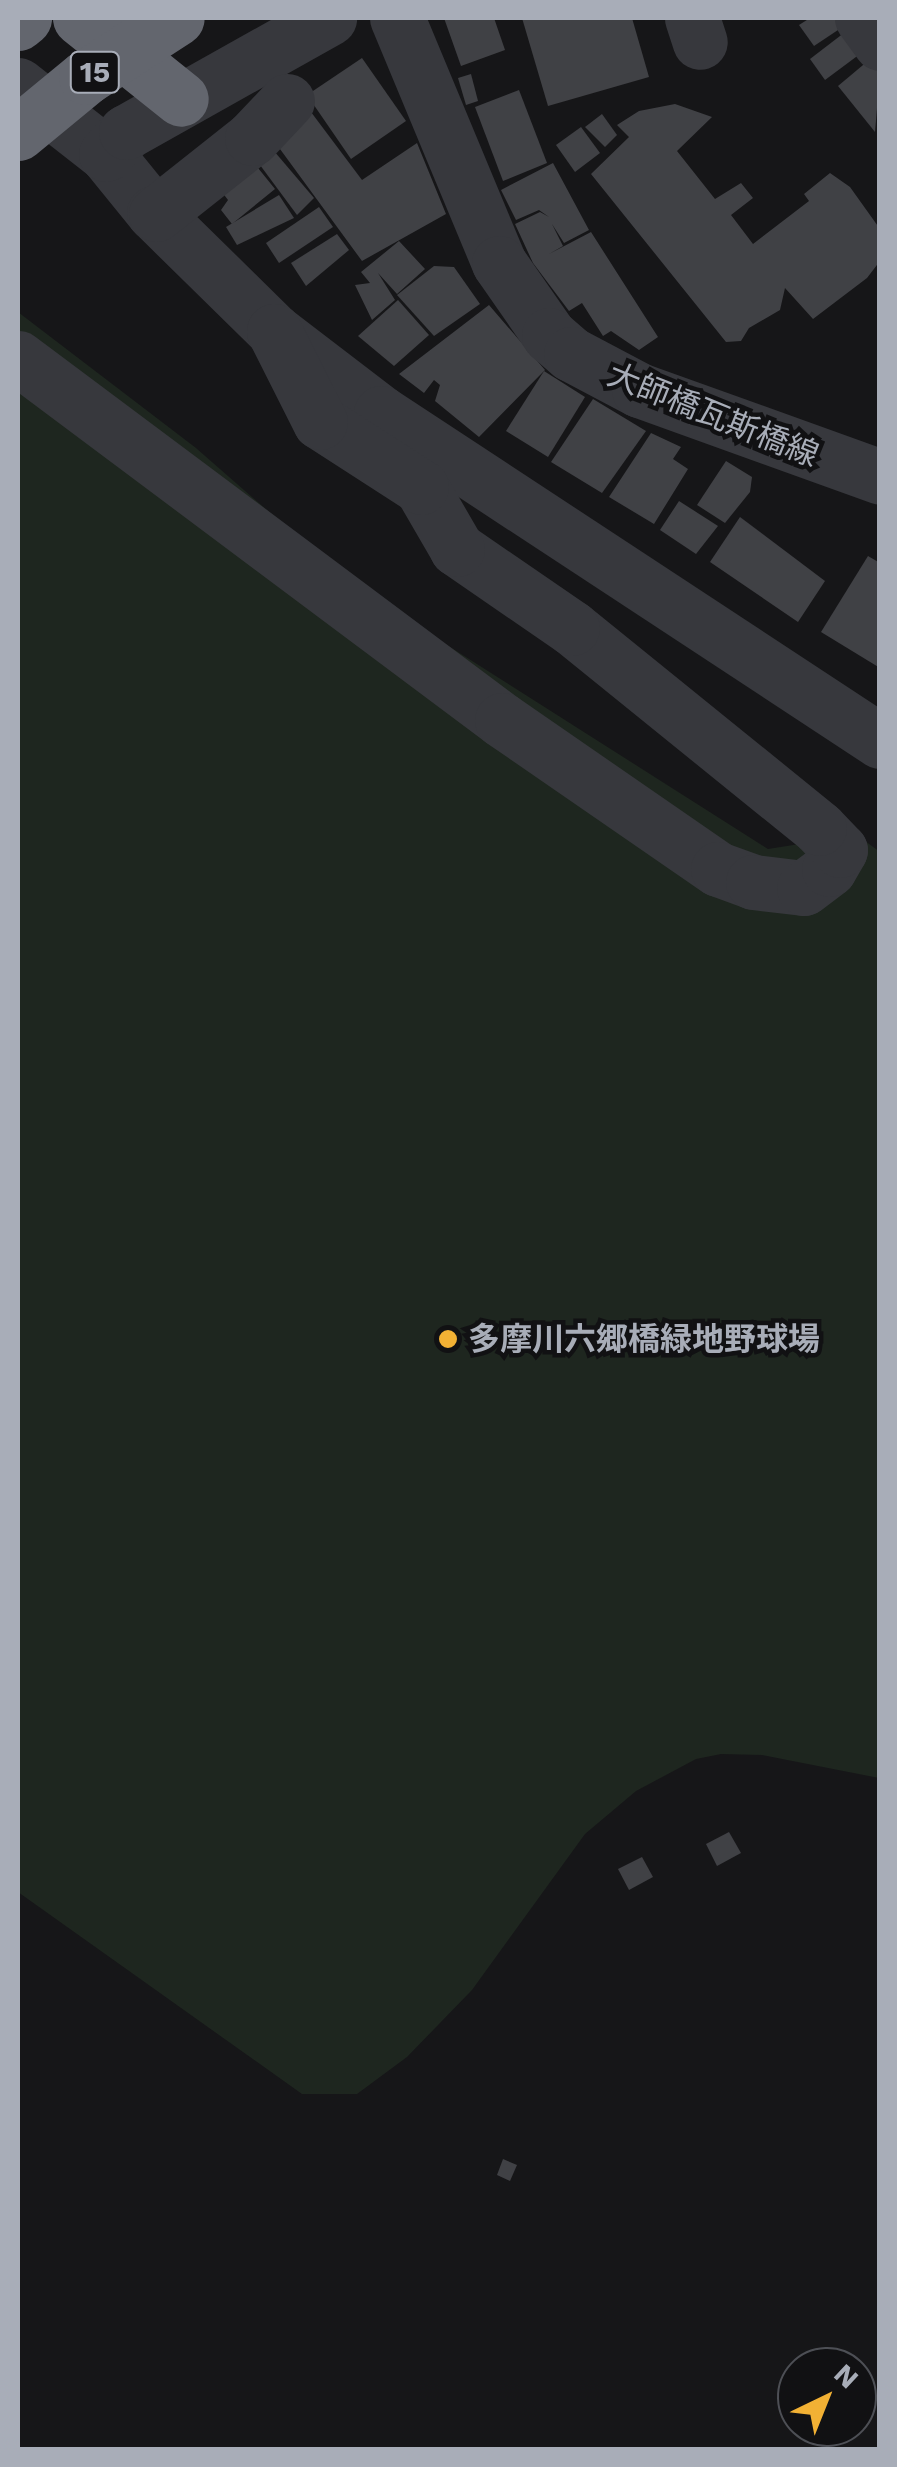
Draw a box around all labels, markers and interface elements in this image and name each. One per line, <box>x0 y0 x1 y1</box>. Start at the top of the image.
road number: 15 <box>68 47 122 97</box>
street label: 大師橋瓦斯橋線 <box>602 355 824 475</box>
place label: 多摩川六郷橋緑地野球場 <box>468 1320 820 1358</box>
marker: 多摩川六郷橋緑地野球場 <box>437 1328 459 1350</box>
north arrow <box>777 2347 877 2447</box>
text: N <box>828 2357 865 2395</box>

